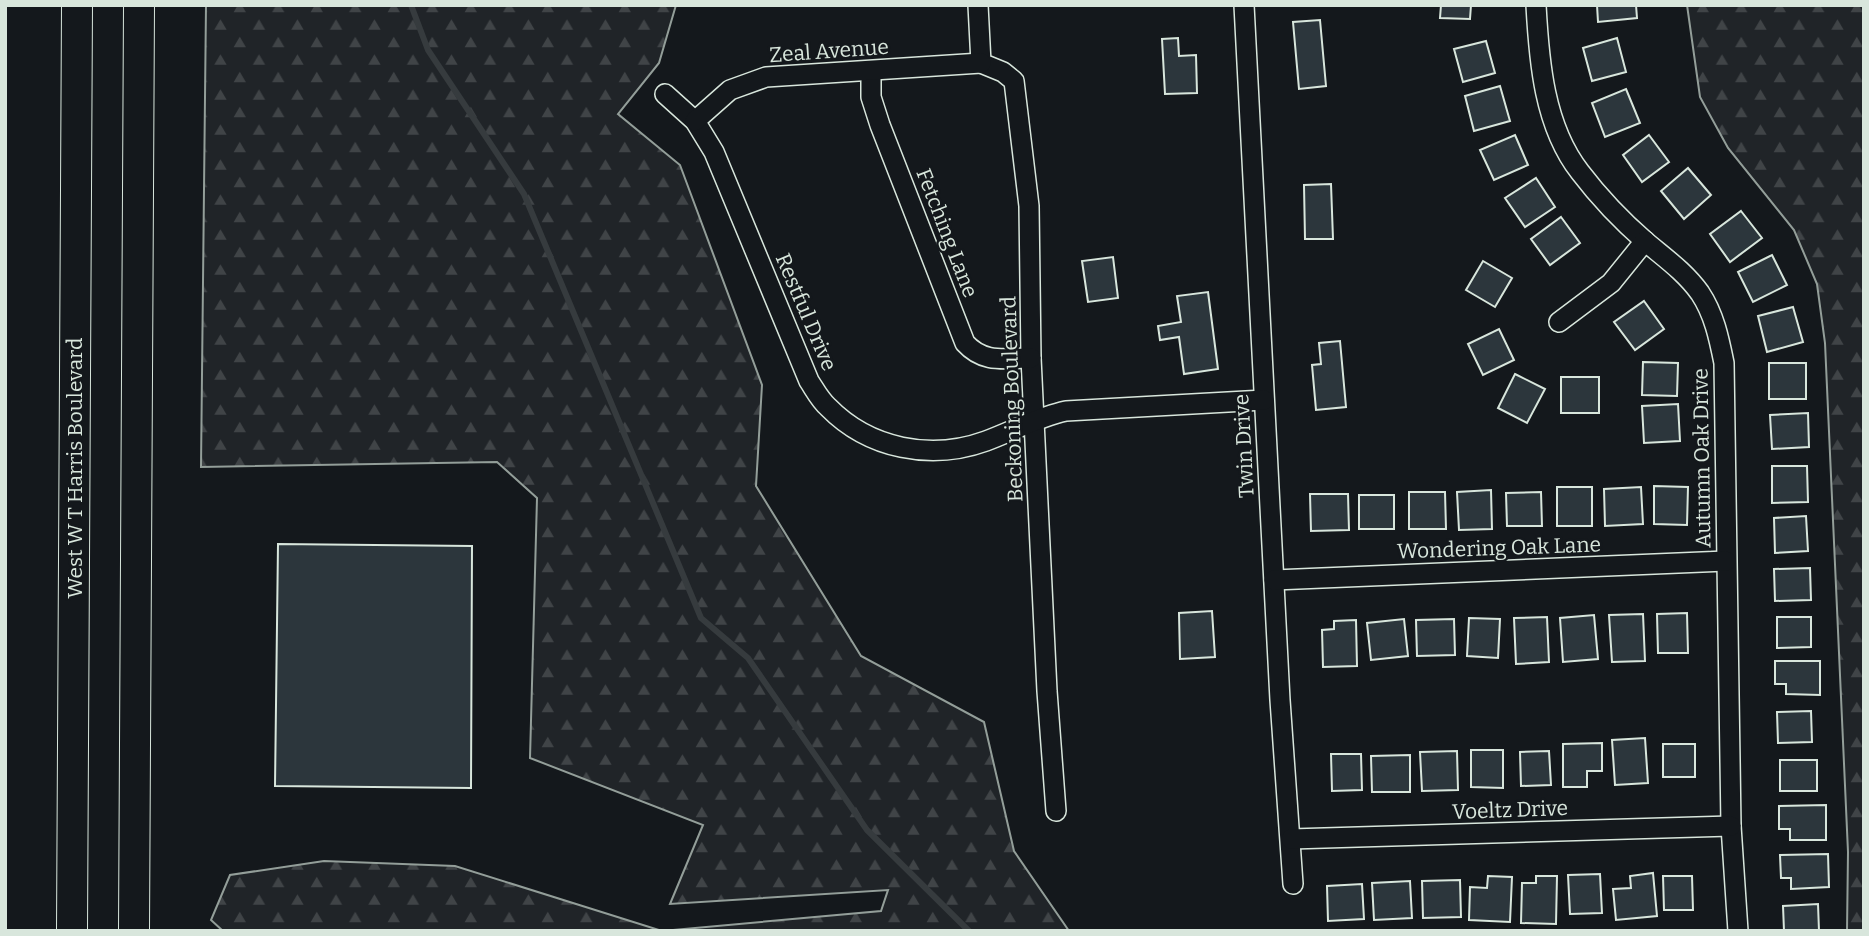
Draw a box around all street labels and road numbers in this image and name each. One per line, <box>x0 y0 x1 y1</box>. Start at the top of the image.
street label: Zeal Avenue <box>768 34 890 68</box>
street label: Fetching Lane <box>910 165 984 301</box>
street label: Restful Drive <box>770 249 842 375</box>
street label: Beckoning Boulevard <box>995 296 1029 502</box>
street label: West W T Harris Boulevard <box>62 338 88 598</box>
street label: Autumn Oak Drive <box>1687 368 1717 548</box>
street label: Twin Drive <box>1228 393 1260 499</box>
street label: Wondering Oak Lane <box>1397 531 1601 565</box>
street label: Voeltz Drive <box>1451 795 1569 825</box>

